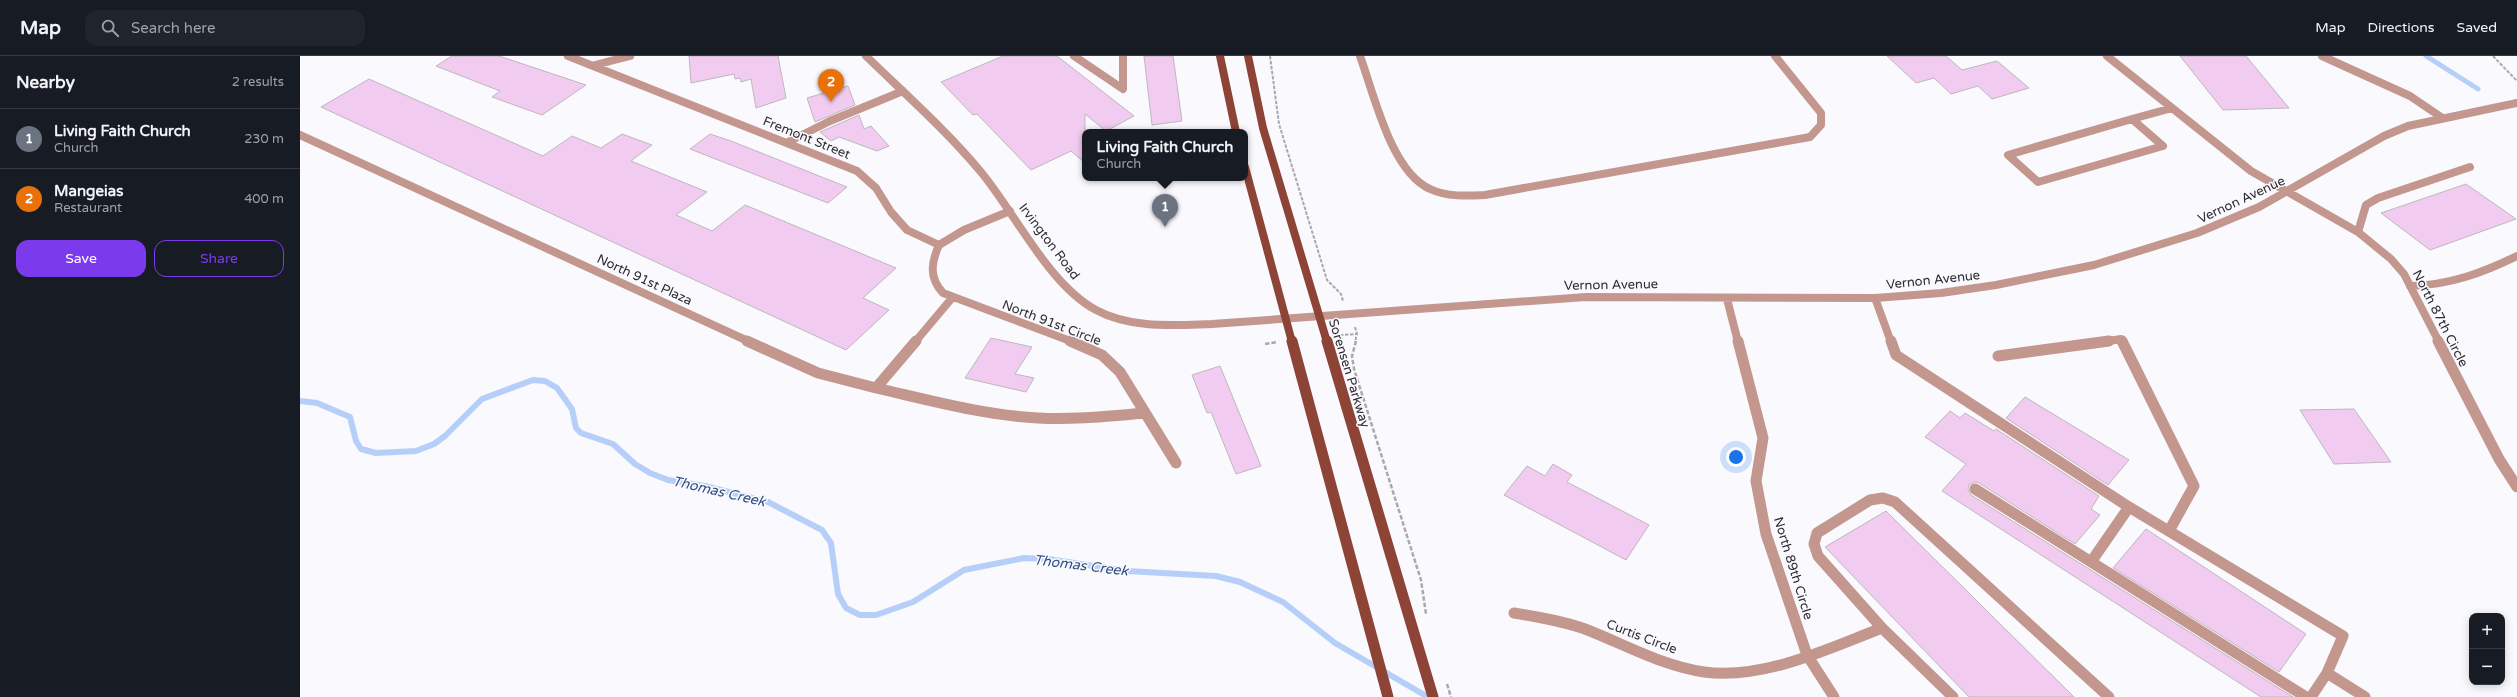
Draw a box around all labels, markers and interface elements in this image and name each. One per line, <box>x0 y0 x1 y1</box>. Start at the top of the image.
search box <box>85 10 365 46</box>
text: Map <box>20 17 61 39</box>
icon: search <box>99 17 121 39</box>
text: Search here <box>131 19 215 37</box>
text: Map <box>2315 19 2346 36</box>
text: Directions <box>2368 19 2435 36</box>
text: Saved <box>2457 19 2497 36</box>
pin: 2 <box>818 69 844 102</box>
text: Nearby <box>16 72 75 93</box>
text: 2 results <box>232 74 284 90</box>
street label: Fremont Street <box>761 113 853 163</box>
text: Living Faith Church <box>54 122 191 140</box>
popup <box>1082 129 1248 181</box>
text: 1 <box>25 131 33 147</box>
text: 230 m <box>244 131 284 147</box>
text: Living Faith Church <box>1097 138 1233 156</box>
text: Church <box>54 140 98 156</box>
text: Church <box>1097 156 1141 172</box>
street label: Vernon Avenue <box>2195 173 2288 227</box>
text: Mangeias <box>54 182 123 200</box>
text: 2 <box>25 191 33 207</box>
text: 400 m <box>244 191 284 207</box>
pin: 1 <box>1152 194 1178 227</box>
text: Restaurant <box>54 200 122 216</box>
street label: Irvington Road <box>1015 200 1083 283</box>
button: Save <box>16 240 146 277</box>
button: Share <box>154 240 284 277</box>
street label: North 91st Plaza <box>594 251 695 309</box>
street label: Vernon Avenue <box>1885 267 1981 293</box>
street label: North 87th Circle <box>2409 267 2471 370</box>
street label: Vernon Avenue <box>1564 276 1658 294</box>
street label: North 91st Circle <box>1000 297 1103 349</box>
street label: Sorensen Parkway <box>1325 317 1373 430</box>
your location <box>1726 447 1746 467</box>
water label: Thomas Creek <box>671 473 768 511</box>
street label: North 89th Circle <box>1770 515 1816 622</box>
water label: Thomas Creek <box>1033 551 1130 580</box>
map controls <box>2469 613 2505 685</box>
button: + <box>2469 613 2505 649</box>
street label: Curtis Circle <box>1604 616 1679 658</box>
button: − <box>2469 649 2505 685</box>

